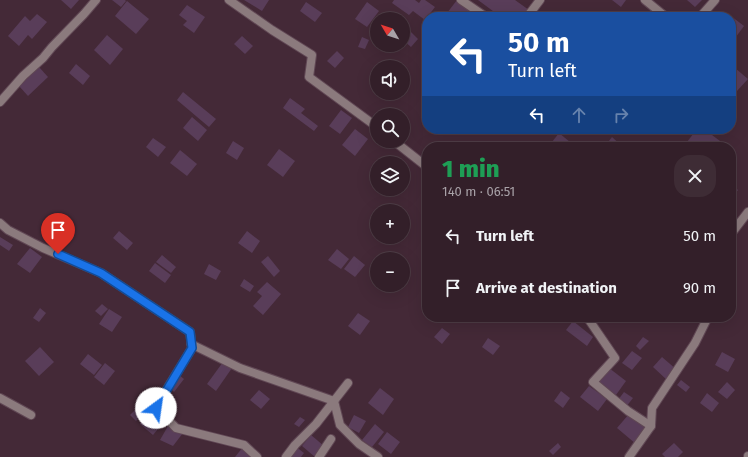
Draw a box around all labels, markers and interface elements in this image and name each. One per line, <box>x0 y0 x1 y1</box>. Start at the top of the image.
north arrow <box>370 12 410 52</box>
map controls <box>370 12 410 292</box>
text: 50 m <box>508 26 570 59</box>
icon: left <box>442 28 494 80</box>
button: sound <box>370 60 410 100</box>
text: Turn left <box>508 60 577 82</box>
icon: left <box>526 104 548 126</box>
icon: ahead <box>568 104 590 126</box>
icon: right <box>610 104 632 126</box>
button: search <box>370 108 410 148</box>
text: 1 min <box>442 155 500 183</box>
button: close <box>674 155 716 197</box>
button: layers <box>370 156 410 196</box>
text: 140 m · 06:51 <box>442 184 515 199</box>
button: + <box>370 204 410 244</box>
pin <box>41 213 75 254</box>
icon: arrive <box>47 219 69 241</box>
icon: left <box>442 225 464 247</box>
text: Turn left <box>476 227 534 245</box>
text: 50 m <box>683 227 716 245</box>
button: − <box>370 252 410 292</box>
icon: arrive <box>442 277 464 299</box>
text: Arrive at destination <box>476 279 617 297</box>
text: 90 m <box>683 279 716 297</box>
position arrow <box>135 387 177 429</box>

